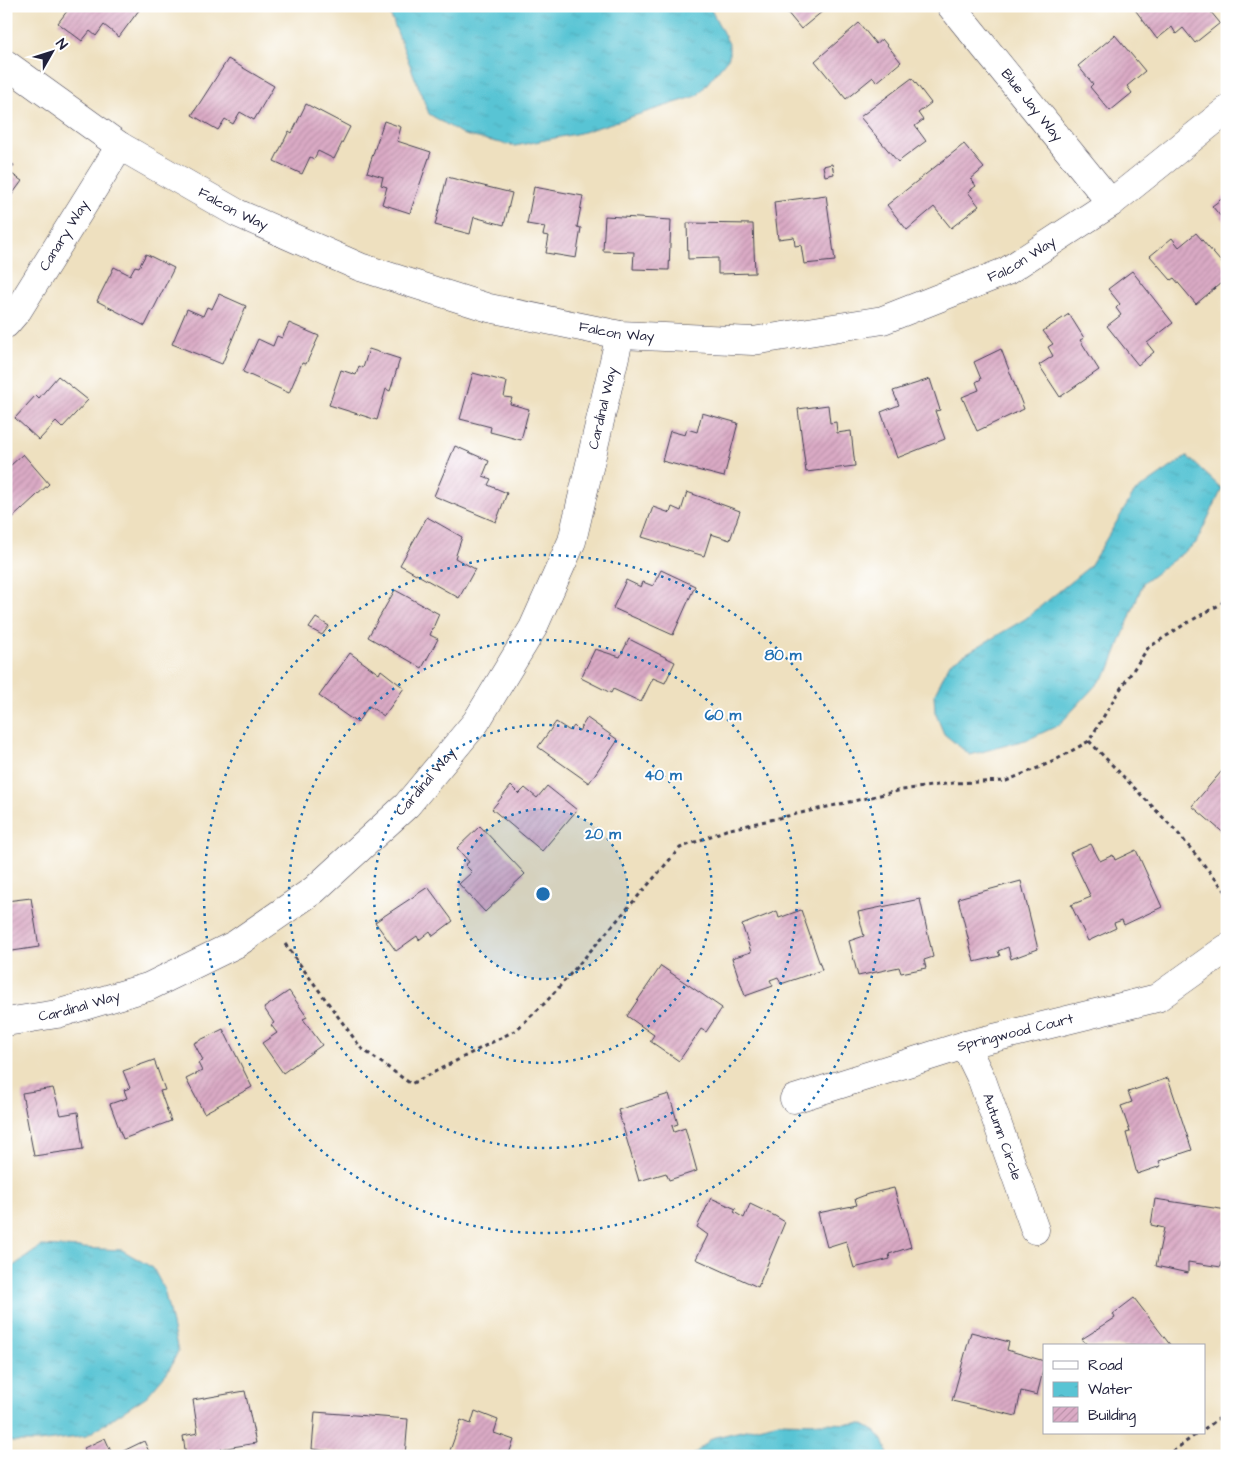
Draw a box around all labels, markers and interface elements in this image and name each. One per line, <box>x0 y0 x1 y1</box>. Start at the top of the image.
north arrow <box>28 28 78 78</box>
text: N <box>51 35 72 54</box>
street label: Blue Jay Way <box>996 65 1067 146</box>
street label: Falcon Way <box>194 183 271 236</box>
street label: Canary Way <box>35 196 94 275</box>
street label: Falcon Way <box>985 232 1060 288</box>
street label: Falcon Way <box>577 317 655 347</box>
street label: Cardinal Way <box>584 365 622 451</box>
text: 80 m <box>765 645 802 666</box>
text: 60 m <box>705 705 742 726</box>
street label: Cardinal Way <box>391 743 461 821</box>
text: 40 m <box>644 765 682 786</box>
text: 20 m <box>584 824 621 845</box>
centre of rings <box>534 885 552 903</box>
street label: Cardinal Way <box>37 986 123 1027</box>
street label: Springwood Court <box>954 1009 1076 1057</box>
street label: Autumn Circle <box>977 1091 1027 1183</box>
legend <box>1043 1344 1206 1434</box>
text: Road <box>1088 1355 1123 1376</box>
text: Water <box>1088 1379 1132 1400</box>
text: Building <box>1088 1405 1136 1427</box>

